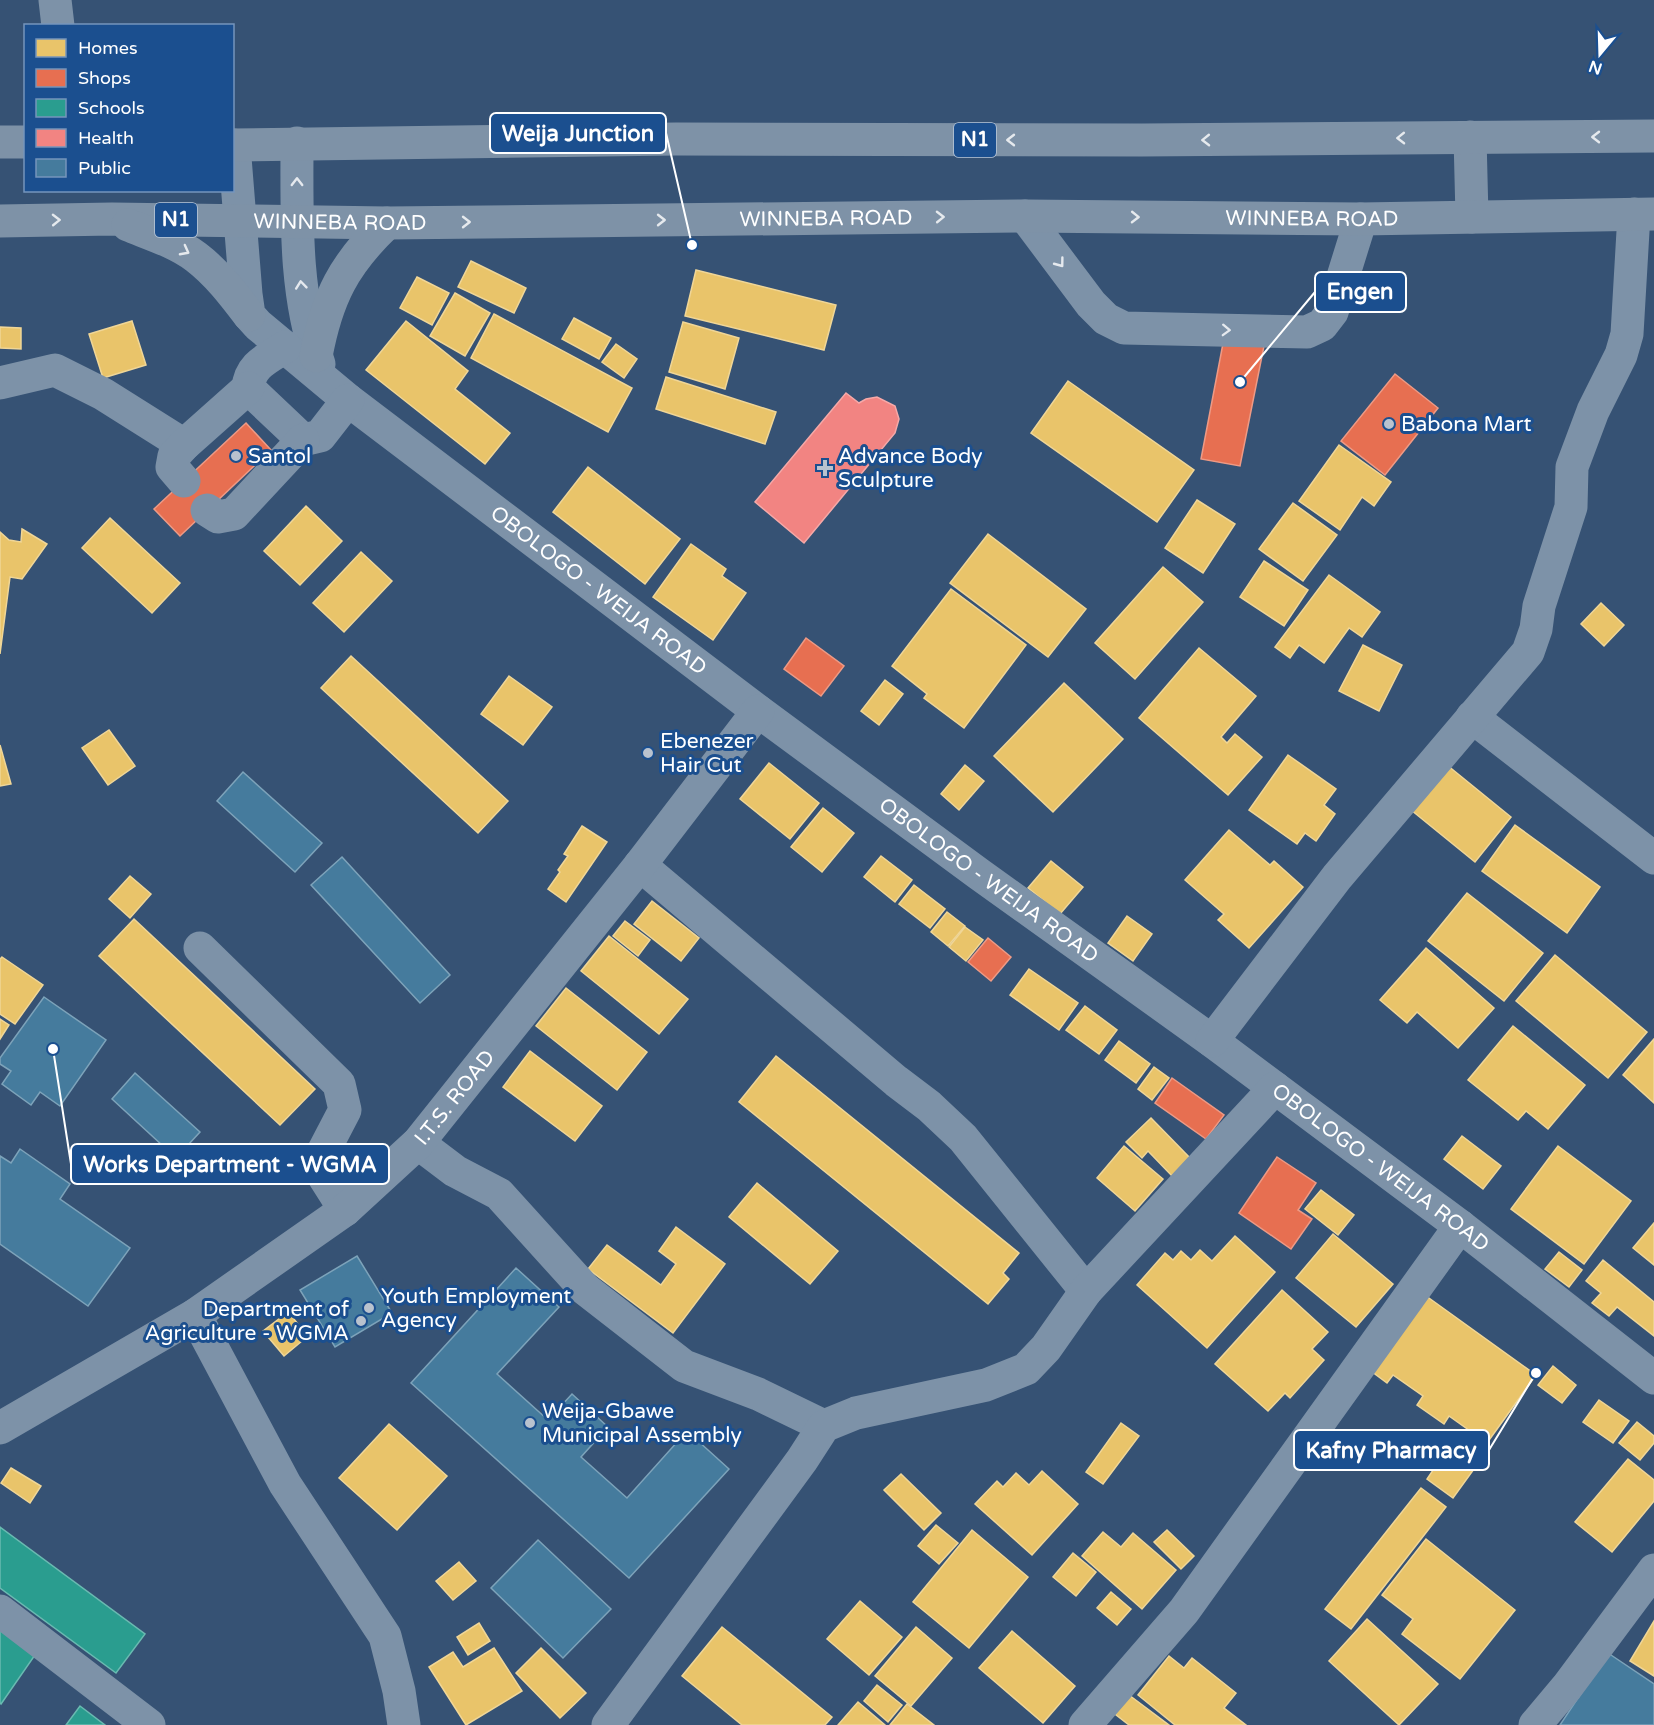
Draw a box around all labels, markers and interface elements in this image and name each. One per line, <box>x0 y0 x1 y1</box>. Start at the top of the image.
legend <box>24 24 234 192</box>
north arrow <box>1570 24 1630 84</box>
text: Homes <box>78 37 138 59</box>
text: N <box>1586 56 1605 79</box>
text: Shops <box>78 67 131 89</box>
text: Schools <box>78 97 145 119</box>
callout: Weija Junction <box>490 113 666 153</box>
text: Weija Junction <box>502 121 654 147</box>
road number: N1 <box>954 123 996 157</box>
text: Health <box>78 127 134 149</box>
one-way arrow <box>1591 131 1600 143</box>
one-way arrow <box>1396 132 1405 144</box>
one-way arrow <box>1201 133 1210 146</box>
one-way arrow <box>1006 134 1015 146</box>
text: Public <box>78 157 131 179</box>
one-way arrow <box>291 177 303 186</box>
road number: N1 <box>155 203 197 237</box>
street label: WINNEBA ROAD <box>739 205 913 232</box>
street label: WINNEBA ROAD <box>1225 205 1399 232</box>
street label: WINNEBA ROAD <box>253 209 427 236</box>
one-way arrow <box>936 211 945 223</box>
one-way arrow <box>1131 211 1140 223</box>
one-way arrow <box>52 214 61 226</box>
one-way arrow <box>657 214 666 226</box>
one-way arrow <box>462 216 471 228</box>
one-way arrow <box>179 244 189 255</box>
one-way arrow <box>1052 256 1063 267</box>
callout: Engen <box>1315 272 1406 312</box>
text: Engen <box>1326 279 1394 305</box>
one-way arrow <box>295 281 308 290</box>
one-way arrow <box>1221 324 1230 337</box>
place label: Babona Mart <box>1401 412 1532 437</box>
marker: Babona Mart <box>1382 417 1396 431</box>
place label: Santol <box>248 444 311 469</box>
place label: Advance Body Sculpture <box>838 444 982 493</box>
marker: Santol <box>229 449 243 463</box>
marker: Advance Body Sculpture <box>816 459 834 477</box>
street label: OBOLOGO - WEIJA ROAD <box>486 500 712 680</box>
place label: Ebenezer Hair Cut <box>660 729 754 778</box>
marker: Ebenezer Hair Cut <box>641 746 655 760</box>
street label: OBOLOGO - WEIJA ROAD <box>874 792 1103 968</box>
street label: I.T.S. ROAD <box>409 1045 500 1150</box>
street label: OBOLOGO - WEIJA ROAD <box>1267 1078 1494 1257</box>
callout: Works Department - WGMA <box>71 1144 389 1184</box>
text: Works Department - WGMA <box>83 1152 377 1178</box>
place label: Youth Employment Agency <box>381 1284 571 1333</box>
place label: Department of Agriculture - WGMA <box>145 1297 349 1346</box>
marker: Youth Employment Agency <box>362 1301 376 1315</box>
marker: Department of Agriculture - WGMA <box>354 1314 368 1328</box>
place label: Weija-Gbawe Municipal Assembly <box>542 1399 742 1448</box>
marker: Weija-Gbawe Municipal Assembly <box>523 1416 537 1430</box>
callout: Kafny Pharmacy <box>1294 1430 1489 1470</box>
text: Kafny Pharmacy <box>1306 1438 1477 1464</box>

